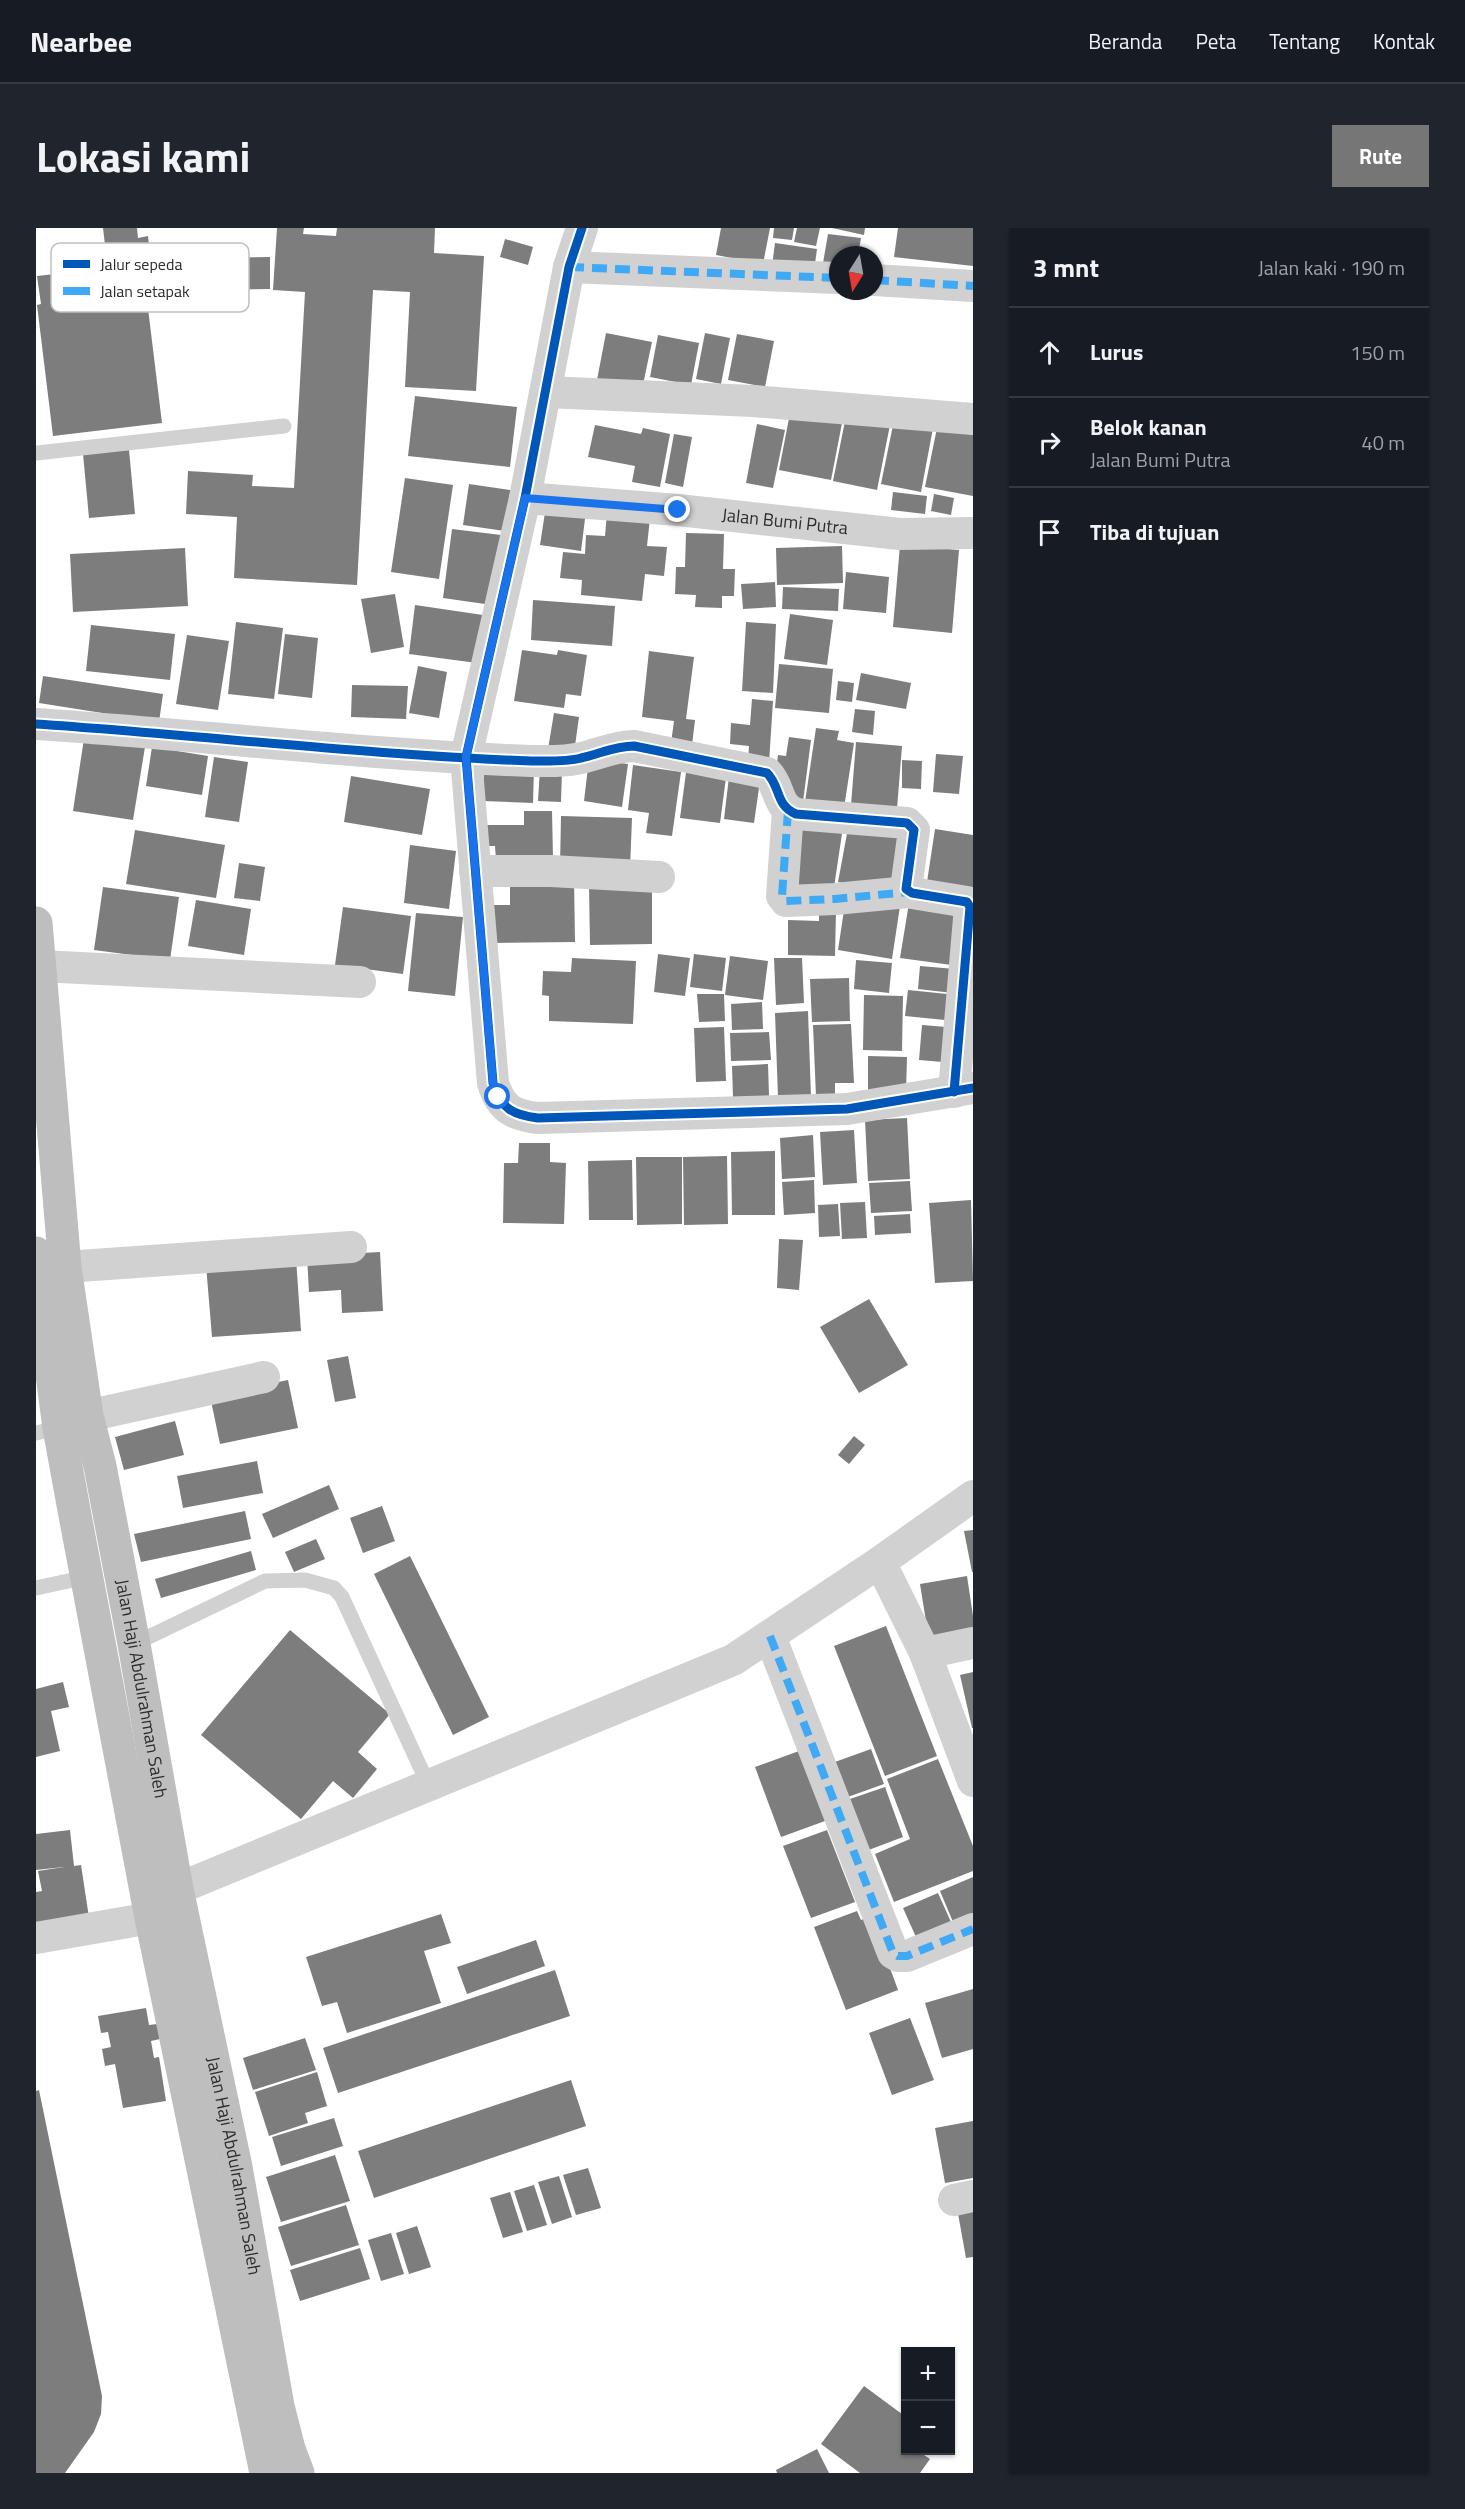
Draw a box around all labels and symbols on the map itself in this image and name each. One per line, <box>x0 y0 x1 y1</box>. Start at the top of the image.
legend <box>51 243 249 312</box>
north arrow <box>829 246 883 300</box>
text: Jalur sepeda <box>100 252 182 276</box>
text: Jalan setapak <box>100 279 190 303</box>
route end <box>664 496 690 522</box>
street label: Jalan Bumi Putra <box>721 501 849 541</box>
route start <box>484 1083 510 1109</box>
street label: Jalan Haji Abdulrahman Saleh <box>109 1577 175 1800</box>
street label: Jalan Haji Abdulrahman Saleh <box>200 2054 269 2277</box>

